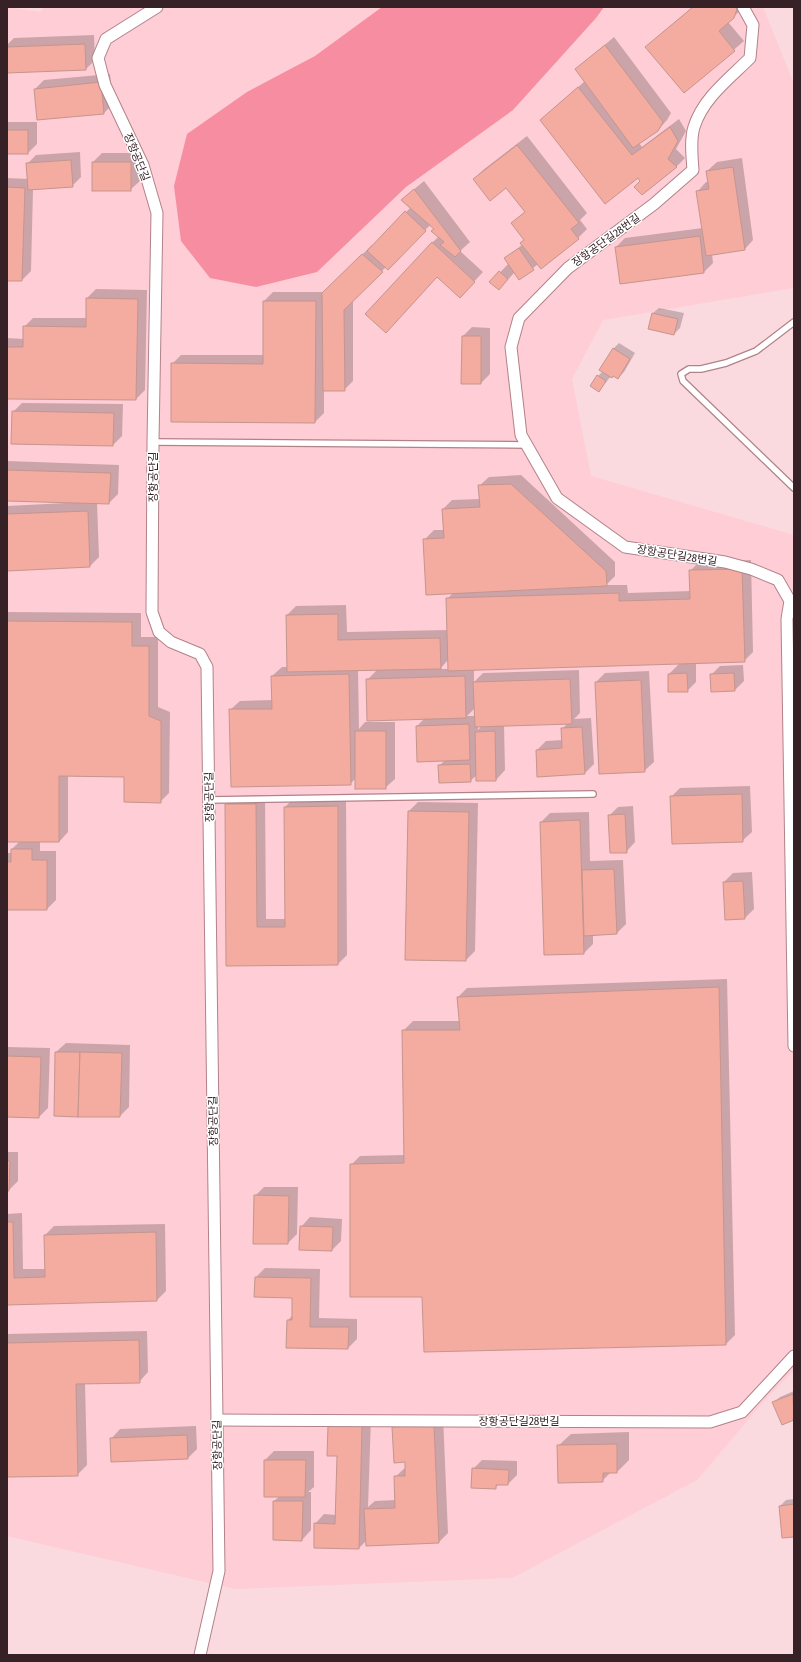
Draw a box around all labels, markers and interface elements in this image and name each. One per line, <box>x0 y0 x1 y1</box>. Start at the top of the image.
street label: 장항공단길 <box>121 131 152 183</box>
street label: 장항공단길28번길 <box>570 211 643 270</box>
street label: 장항공단길 <box>147 452 160 502</box>
street label: 장항공단길28번길 <box>636 543 718 568</box>
street label: 장항공단길 <box>203 772 216 822</box>
street label: 장항공단길 <box>207 1096 220 1146</box>
street label: 장항공단길28번길 <box>478 1415 560 1428</box>
street label: 장항공단길 <box>211 1420 224 1470</box>

